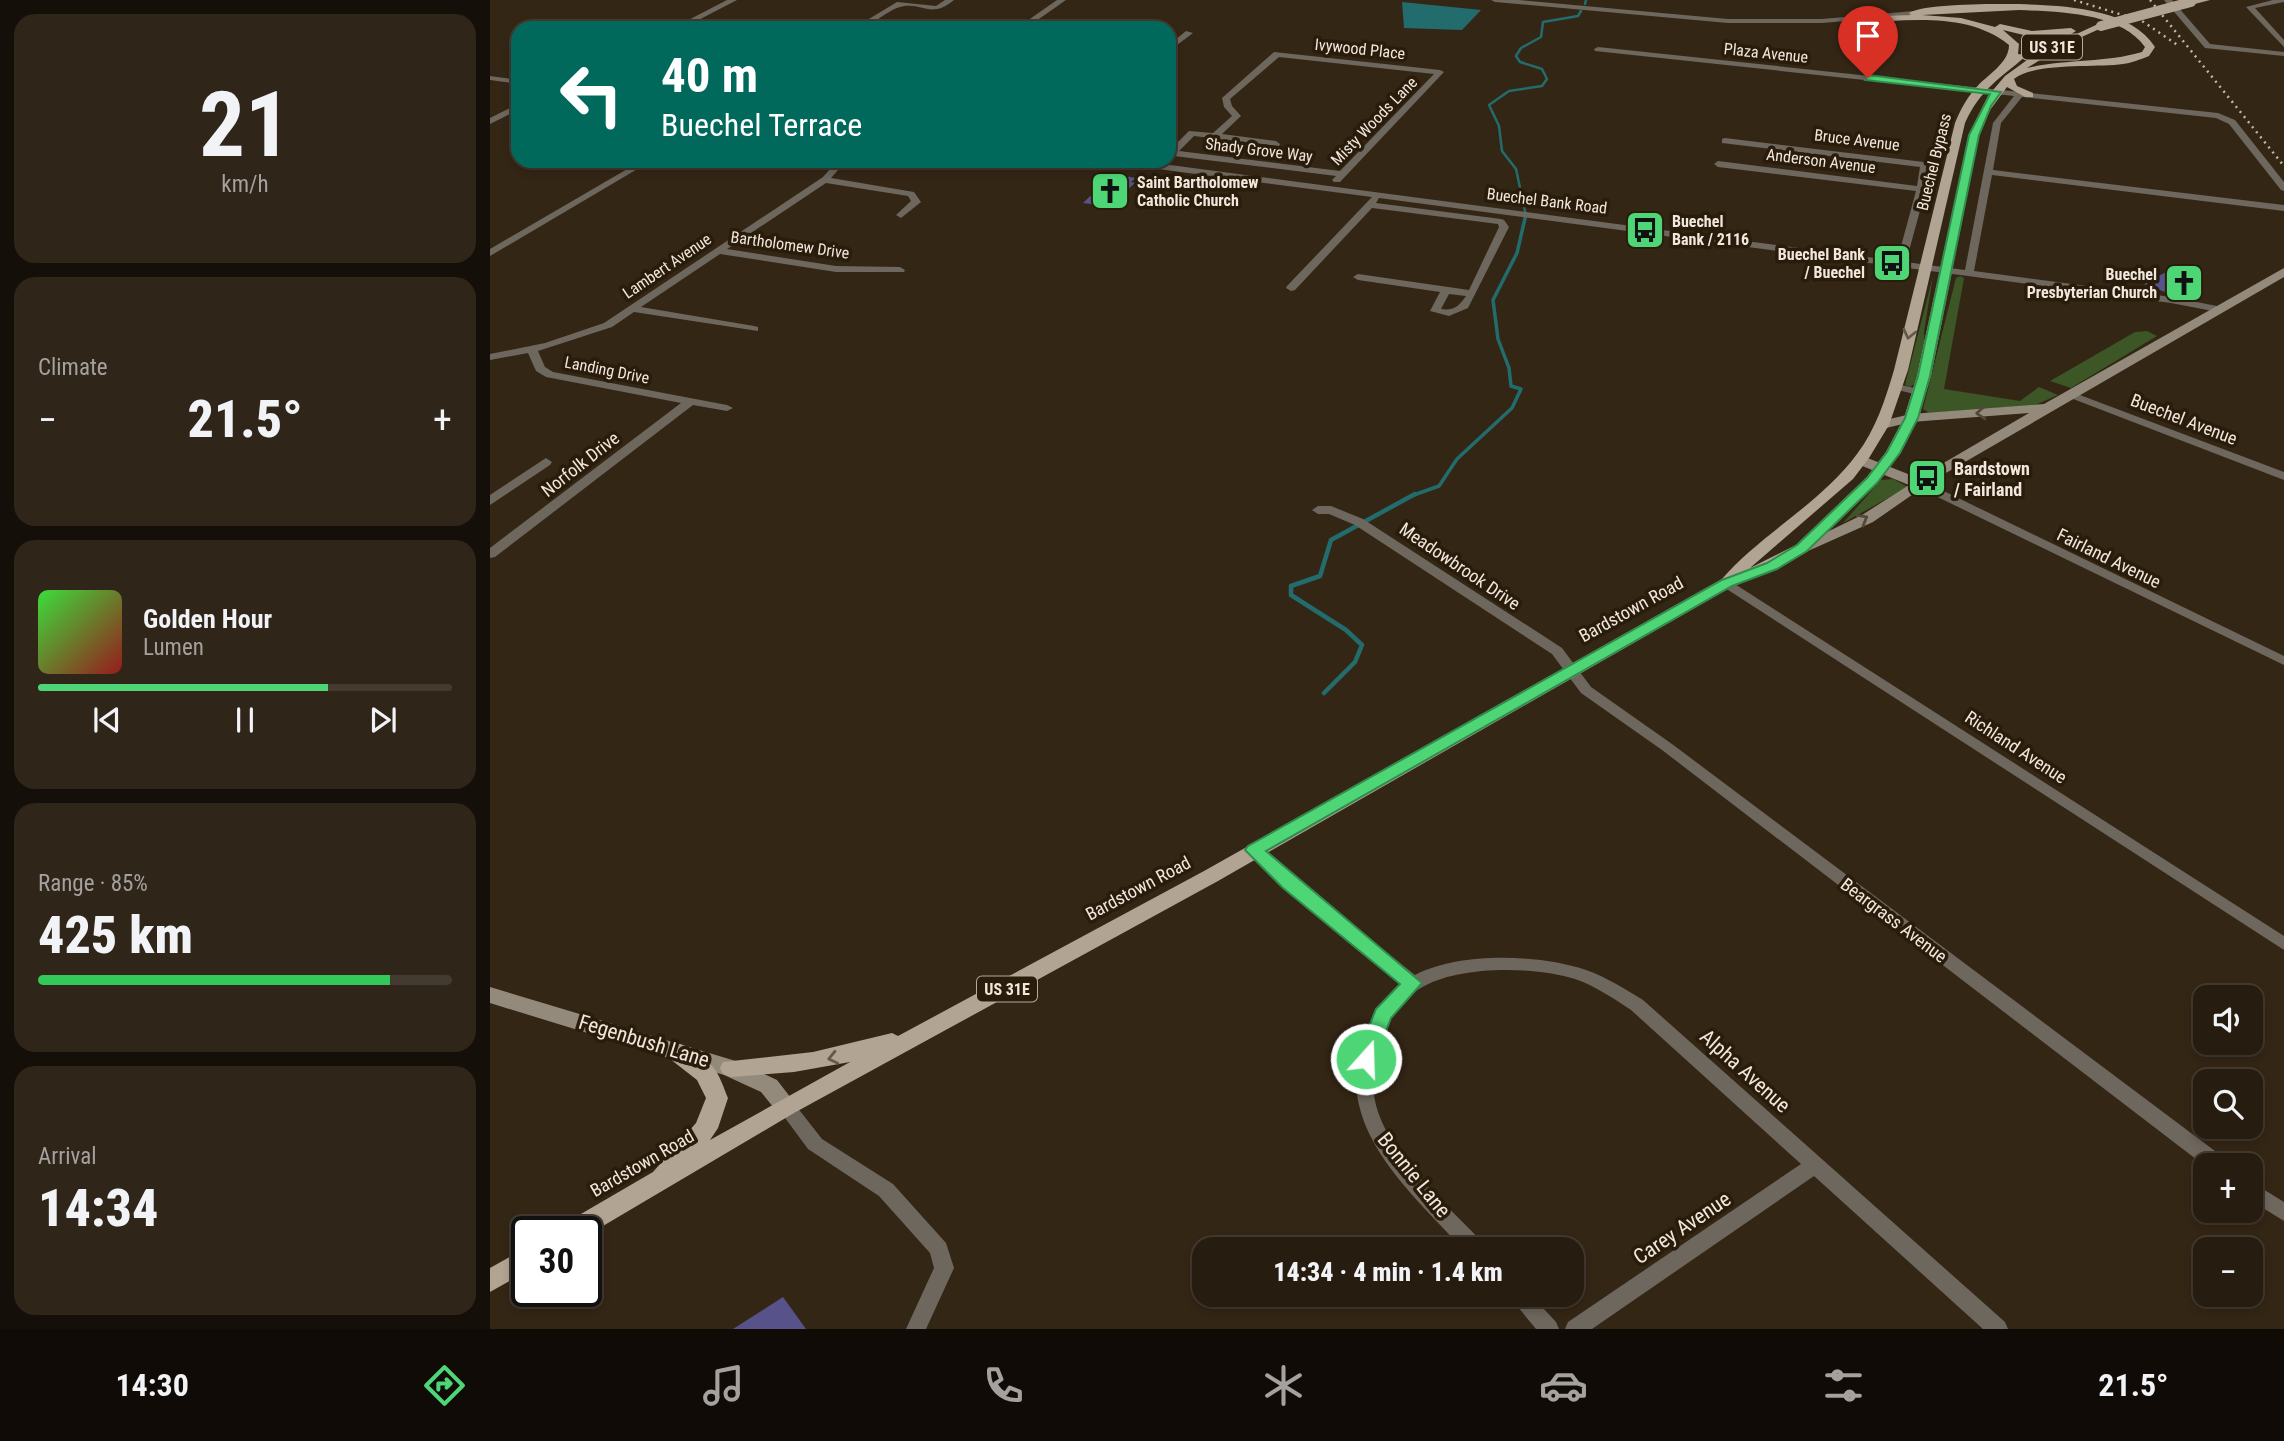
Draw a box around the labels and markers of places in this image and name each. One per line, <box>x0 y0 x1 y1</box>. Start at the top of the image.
pin <box>1838 6 1898 78</box>
church icon: Saint Bartholomew Catholic Church <box>1089 170 1131 212</box>
place label: Saint Bartholomew Catholic Church <box>1137 173 1258 210</box>
bus stop icon: Buechel Bank / 2116 <box>1624 209 1666 251</box>
place label: Buechel Bank / 2116 <box>1672 212 1749 249</box>
bus stop icon: Buechel Bank / Buechel <box>1871 242 1913 284</box>
place label: Buechel Bank / Buechel <box>1778 245 1865 282</box>
church icon: Buechel Presbyterian Church <box>2163 262 2205 304</box>
place label: Buechel Presbyterian Church <box>2027 265 2157 302</box>
bus stop icon: Bardstown / Fairland <box>1906 457 1948 499</box>
place label: Bardstown / Fairland <box>1953 458 2030 500</box>

